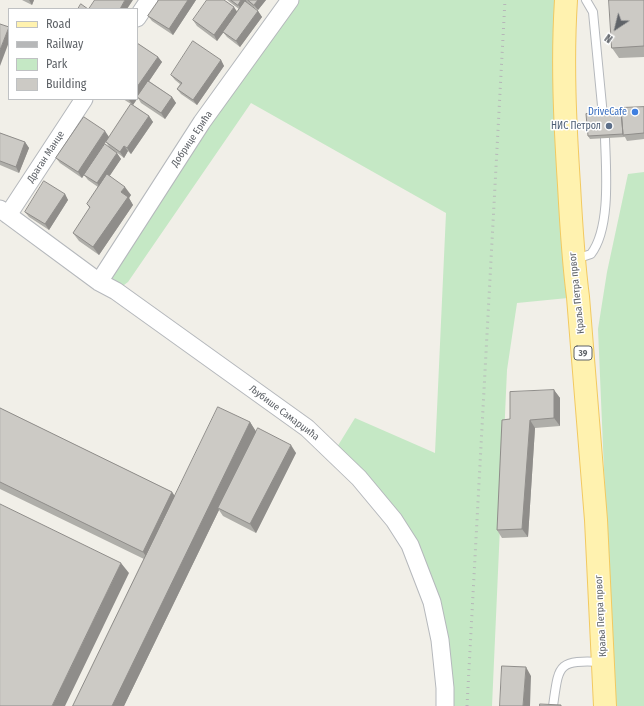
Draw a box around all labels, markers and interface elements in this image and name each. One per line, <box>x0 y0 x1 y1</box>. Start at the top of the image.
legend <box>8 8 138 100</box>
north arrow <box>596 8 636 48</box>
text: Road <box>46 17 71 31</box>
text: N <box>602 31 615 45</box>
text: Railway <box>46 37 83 51</box>
text: Park <box>46 57 67 71</box>
text: Building <box>46 77 86 91</box>
place label: DriveCafe <box>588 106 627 118</box>
marker: DriveCafe <box>630 107 640 117</box>
street label: Добрице Ерића <box>169 109 215 169</box>
place label: НИС Петрол <box>551 120 601 132</box>
marker: НИС Петрол <box>604 121 614 131</box>
street label: Драган Манце <box>25 129 67 185</box>
street label: Краља Петра првог <box>567 252 587 334</box>
road number: 39 <box>574 346 592 360</box>
street label: Љубише Самарџића <box>247 383 321 443</box>
street label: Краља Петра првог <box>593 575 609 657</box>

